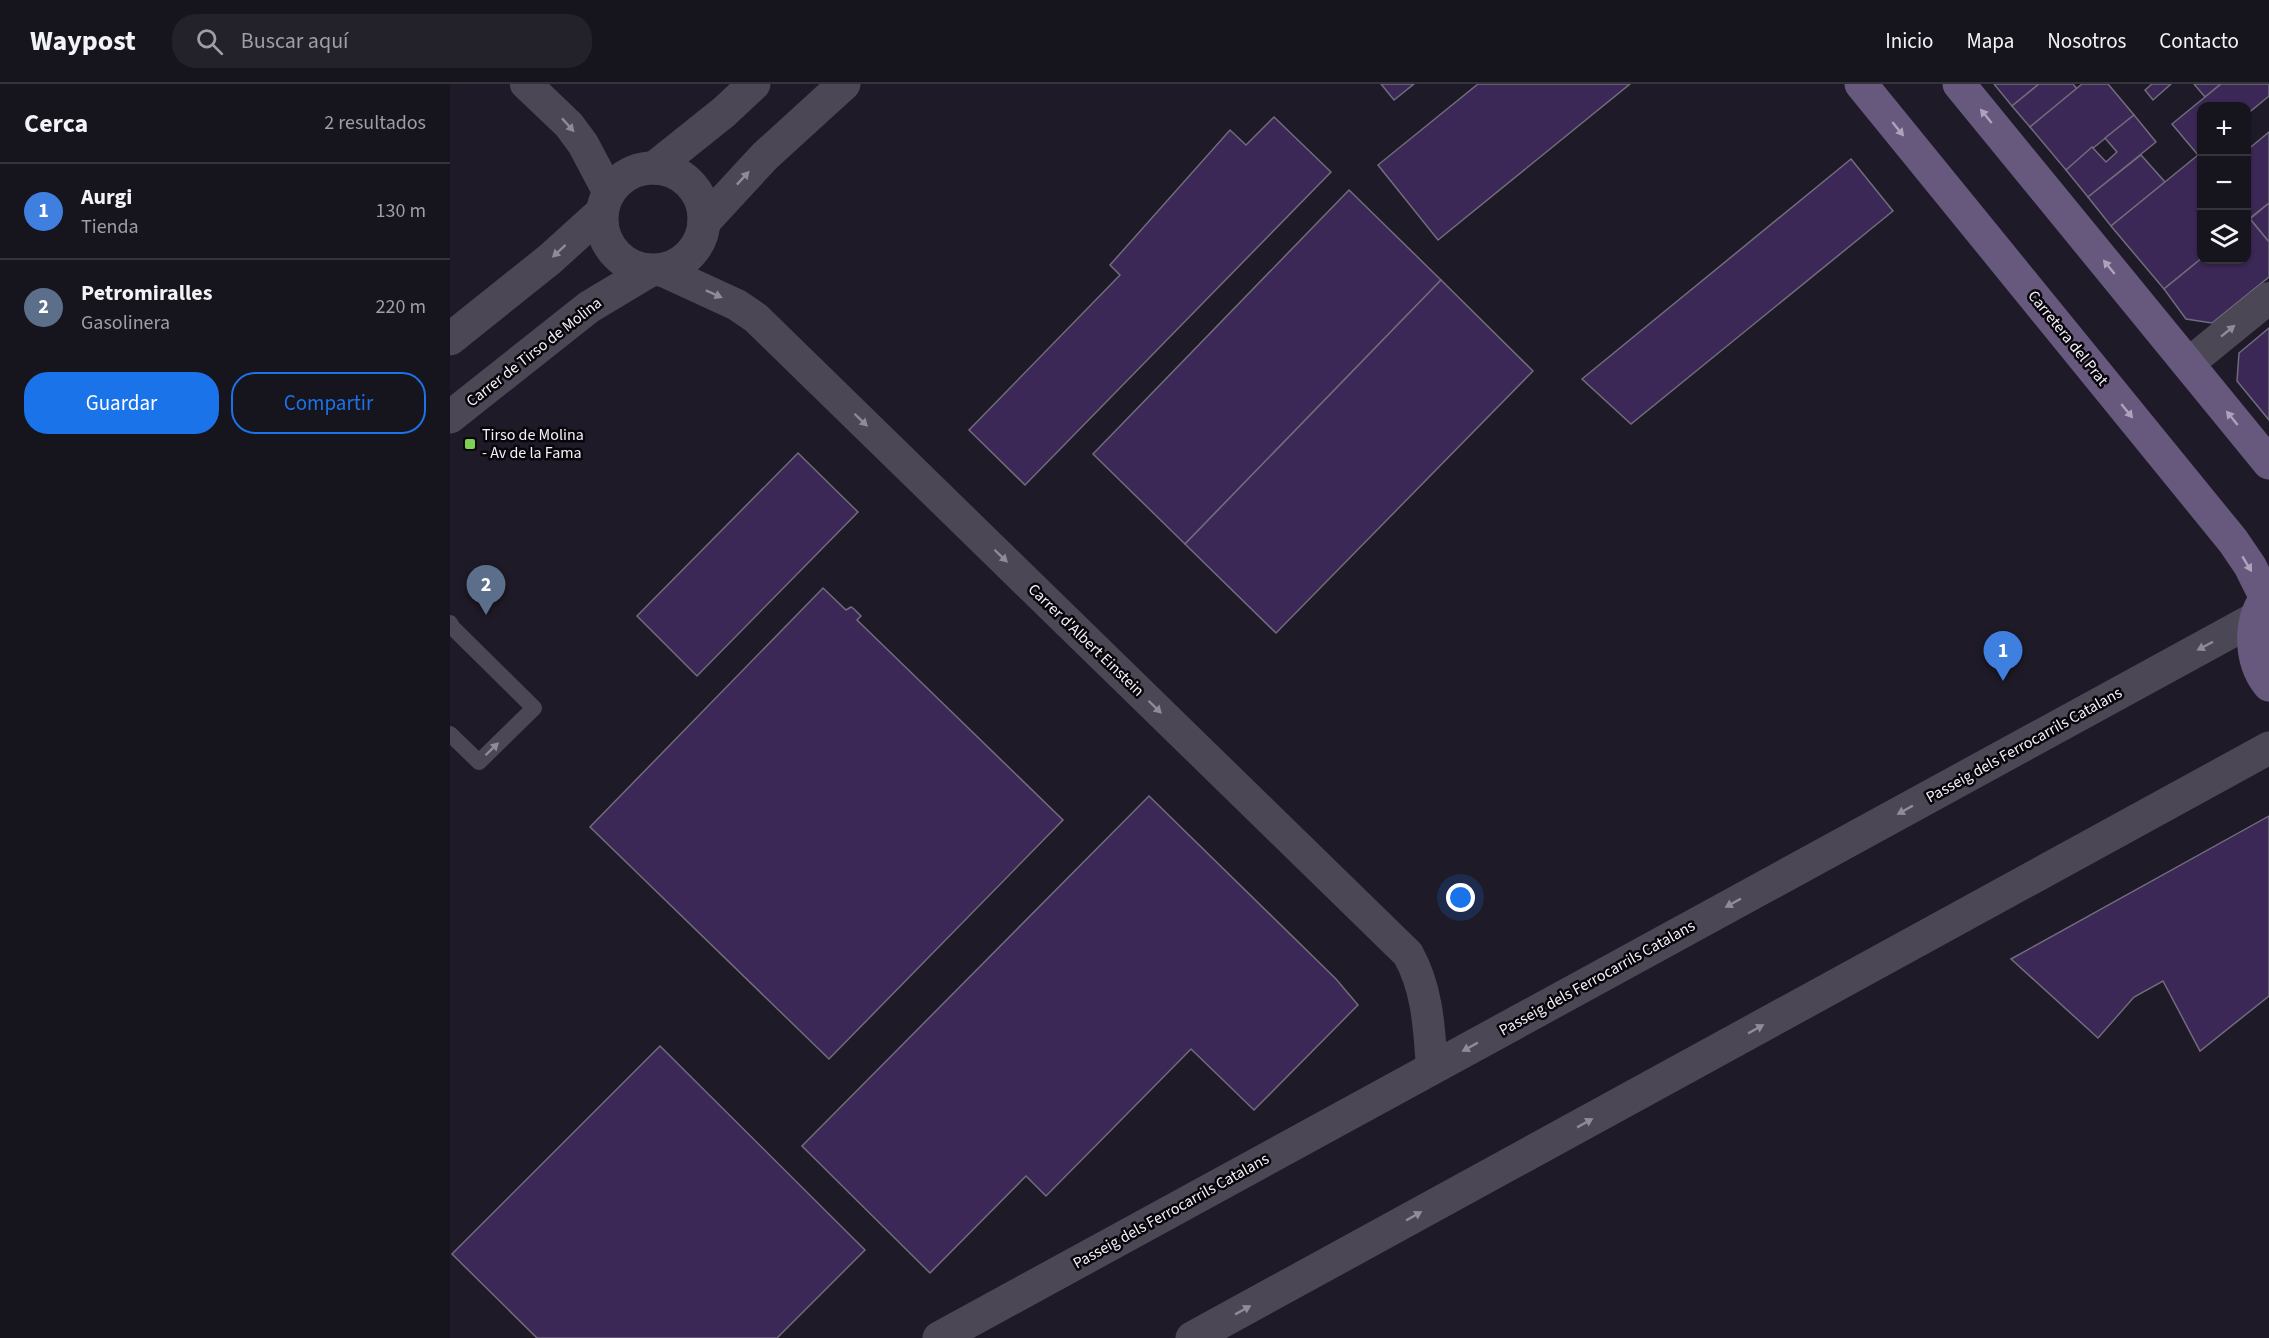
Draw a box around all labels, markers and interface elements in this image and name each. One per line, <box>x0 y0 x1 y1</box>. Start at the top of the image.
search box <box>172 14 592 68</box>
text: Waypost <box>30 21 136 61</box>
icon: search <box>193 25 226 58</box>
text: Buscar aquí <box>241 25 349 57</box>
text: Inicio <box>1885 26 1933 56</box>
text: Mapa <box>1966 26 2014 56</box>
text: Nosotros <box>2047 26 2126 56</box>
text: Contacto <box>2159 26 2239 56</box>
map controls <box>2197 102 2251 264</box>
button: + <box>2197 102 2251 156</box>
text: Cerca <box>24 105 88 142</box>
one-way arrow <box>1979 108 1992 124</box>
text: 2 resultados <box>324 109 426 137</box>
one-way arrow <box>561 118 575 133</box>
one-way arrow <box>1891 121 1904 137</box>
button: − <box>2197 156 2251 210</box>
one-way arrow <box>736 172 750 186</box>
text: Aurgi <box>81 181 132 213</box>
text: 1 <box>38 197 49 225</box>
text: 130 m <box>376 197 426 225</box>
button: layers <box>2197 210 2251 264</box>
text: Tienda <box>81 213 139 241</box>
one-way arrow <box>552 244 567 257</box>
one-way arrow <box>2102 259 2115 275</box>
text: Petromiralles <box>81 277 212 309</box>
street label: Carretera del Prat <box>2023 286 2114 391</box>
one-way arrow <box>706 290 723 299</box>
street label: Carrer de Tirso de Molina <box>462 292 606 412</box>
text: 2 <box>38 293 49 321</box>
text: 220 m <box>376 293 426 321</box>
text: Gasolinera <box>81 309 170 337</box>
one-way arrow <box>2220 324 2236 337</box>
button: Guardar <box>24 372 219 434</box>
button: Compartir <box>231 372 426 434</box>
one-way arrow <box>2120 403 2133 418</box>
one-way arrow <box>2226 411 2239 426</box>
one-way arrow <box>854 413 868 427</box>
place label: Tirso de Molina - Av de la Fama <box>482 424 584 464</box>
marker: Tirso de Molina - Av de la Fama <box>463 437 477 451</box>
one-way arrow <box>993 549 1007 563</box>
one-way arrow <box>2242 556 2253 572</box>
pin: 2 <box>466 566 506 615</box>
street label: Carrer d'Albert Einstein <box>1023 579 1149 701</box>
pin: 1 <box>1984 632 2022 681</box>
one-way arrow <box>2196 641 2213 651</box>
street label: Passeig dels Ferrocarrils Catalans <box>1922 682 2126 808</box>
one-way arrow <box>1148 700 1162 714</box>
one-way arrow <box>484 743 498 757</box>
one-way arrow <box>1896 805 1913 815</box>
your location <box>1446 883 1475 912</box>
one-way arrow <box>1725 898 1742 908</box>
street label: Passeig dels Ferrocarrils Catalans <box>1495 915 1699 1041</box>
one-way arrow <box>1748 1024 1765 1034</box>
one-way arrow <box>1461 1042 1478 1052</box>
one-way arrow <box>1577 1118 1594 1128</box>
street label: Passeig dels Ferrocarrils Catalans <box>1069 1148 1273 1274</box>
one-way arrow <box>1406 1211 1423 1221</box>
one-way arrow <box>1235 1305 1252 1315</box>

